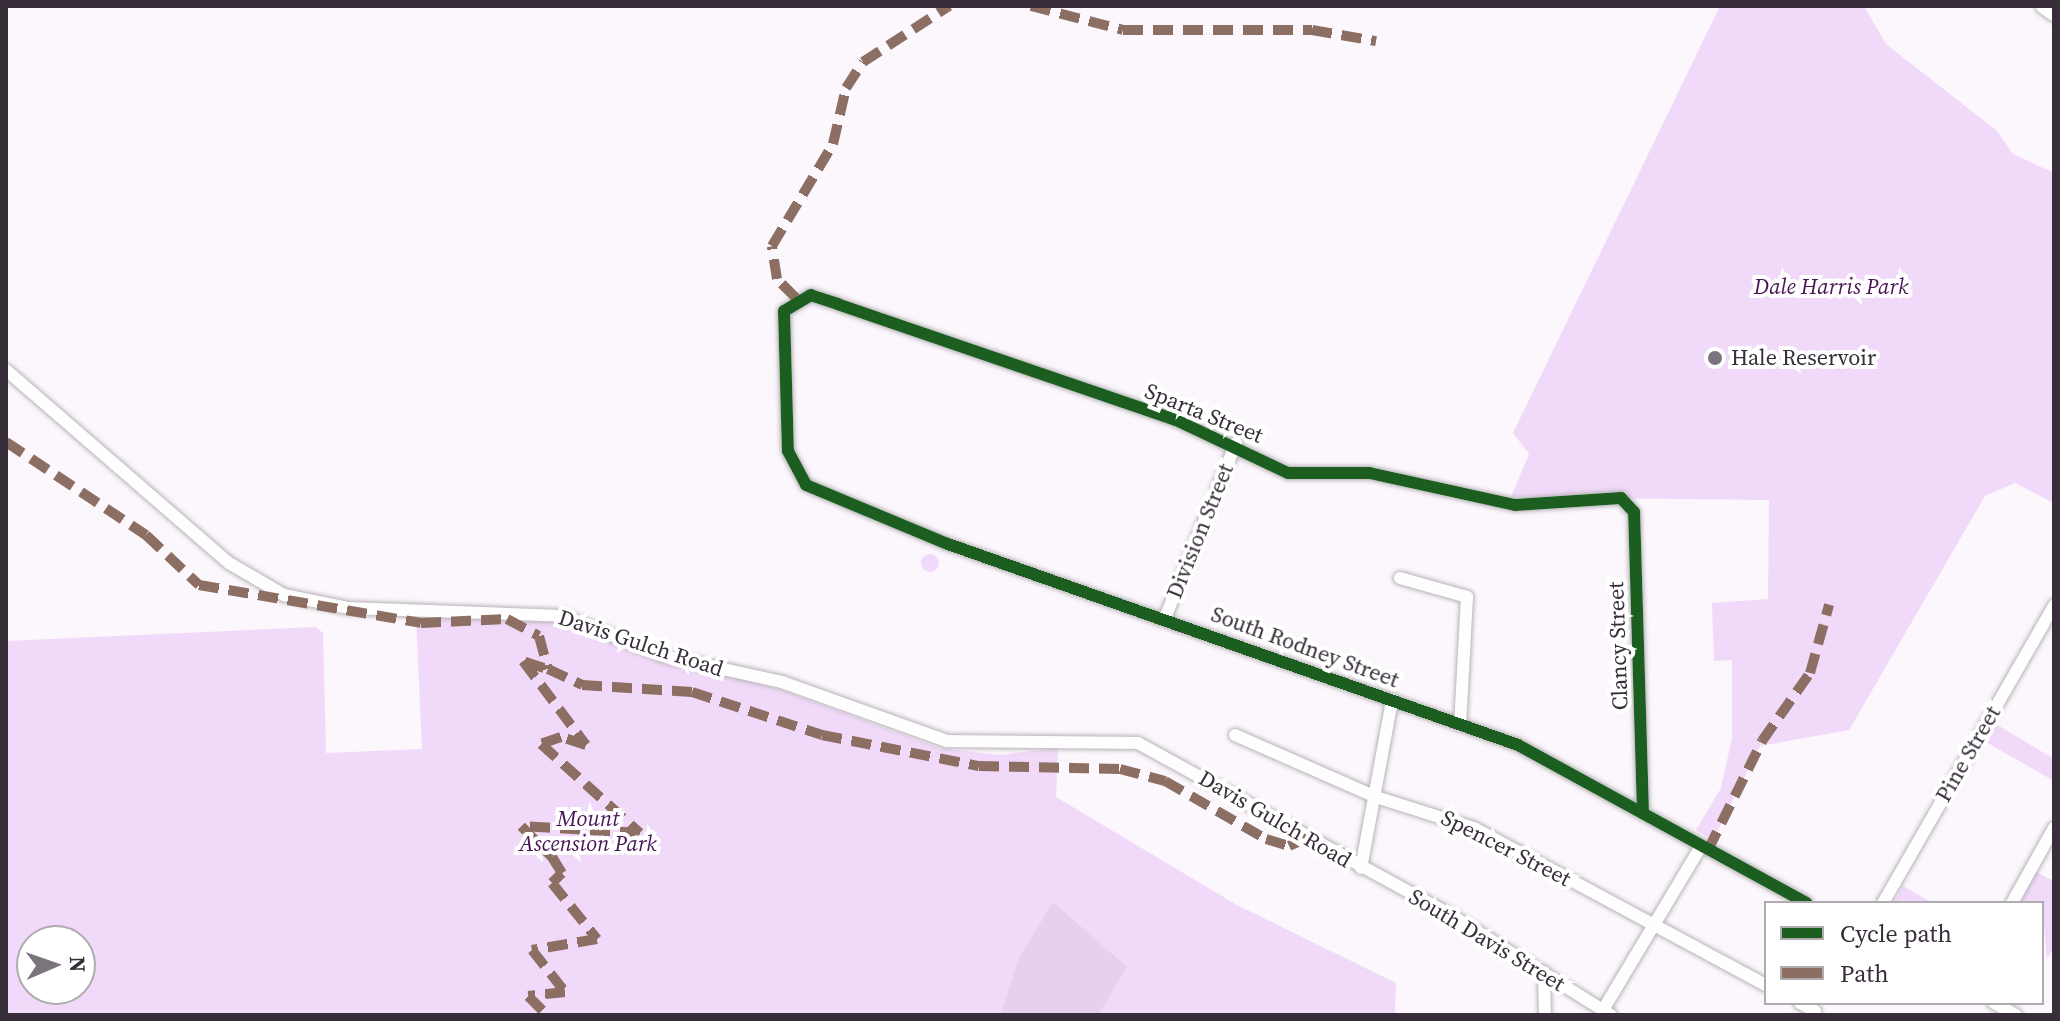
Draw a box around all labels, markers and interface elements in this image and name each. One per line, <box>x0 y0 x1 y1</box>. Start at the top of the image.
park label: Dale Harris Park <box>1754 274 1908 300</box>
place label: Hale Reservoir <box>1731 345 1876 371</box>
marker: Hale Reservoir <box>1706 349 1724 367</box>
street label: Sparta Street <box>1141 377 1267 449</box>
street label: Division Street <box>1161 460 1239 602</box>
street label: Clancy Street <box>1603 581 1633 711</box>
street label: South Rodney Street <box>1208 601 1402 693</box>
street label: Davis Gulch Road <box>555 604 727 682</box>
street label: Pine Street <box>1930 701 2006 807</box>
street label: Davis Gulch Road <box>1194 765 1356 873</box>
street label: Spencer Street <box>1437 804 1575 892</box>
park label: Mount Ascension Park <box>519 805 657 856</box>
street label: South Davis Street <box>1404 883 1570 997</box>
legend <box>1764 901 2044 1005</box>
text: Cycle path <box>1840 917 1952 950</box>
north arrow <box>16 925 96 1005</box>
text: N <box>63 956 93 973</box>
text: Path <box>1840 957 1889 990</box>

